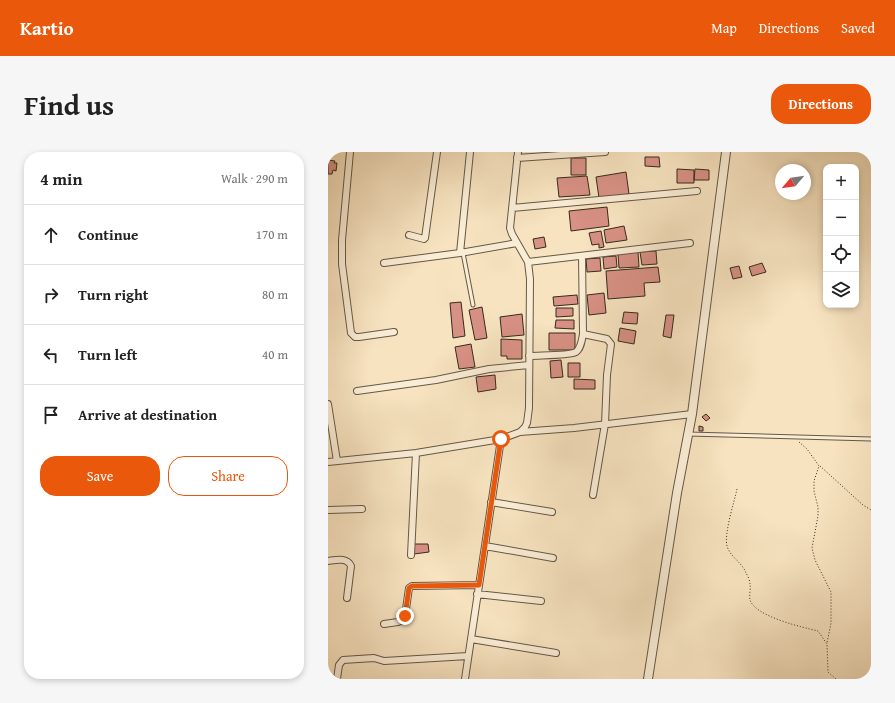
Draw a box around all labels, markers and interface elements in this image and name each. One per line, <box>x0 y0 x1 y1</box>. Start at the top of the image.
text: Kartio <box>20 14 74 42</box>
text: Map <box>711 18 737 38</box>
text: Directions <box>759 18 819 38</box>
text: Saved <box>841 18 875 38</box>
text: Find us <box>24 84 114 125</box>
button: Directions <box>771 84 871 124</box>
north arrow <box>775 164 811 200</box>
map controls <box>823 164 859 308</box>
button: + <box>823 164 859 200</box>
text: 4 min <box>40 166 82 191</box>
text: Walk · 290 m <box>221 169 288 188</box>
button: − <box>823 200 859 236</box>
icon: ahead <box>40 224 62 246</box>
text: Continue <box>78 224 139 245</box>
text: 170 m <box>256 225 288 244</box>
button: locate <box>823 236 859 272</box>
button: layers <box>823 272 859 308</box>
icon: right <box>40 284 62 306</box>
text: Turn right <box>78 284 149 305</box>
text: 80 m <box>262 285 288 304</box>
icon: left <box>40 344 62 366</box>
text: Turn left <box>78 344 137 365</box>
text: 40 m <box>262 345 288 364</box>
icon: arrive <box>40 404 62 426</box>
text: Arrive at destination <box>78 404 217 425</box>
route start <box>492 430 510 448</box>
button: Save <box>40 456 160 496</box>
button: Share <box>168 456 288 496</box>
route end <box>396 607 414 625</box>

